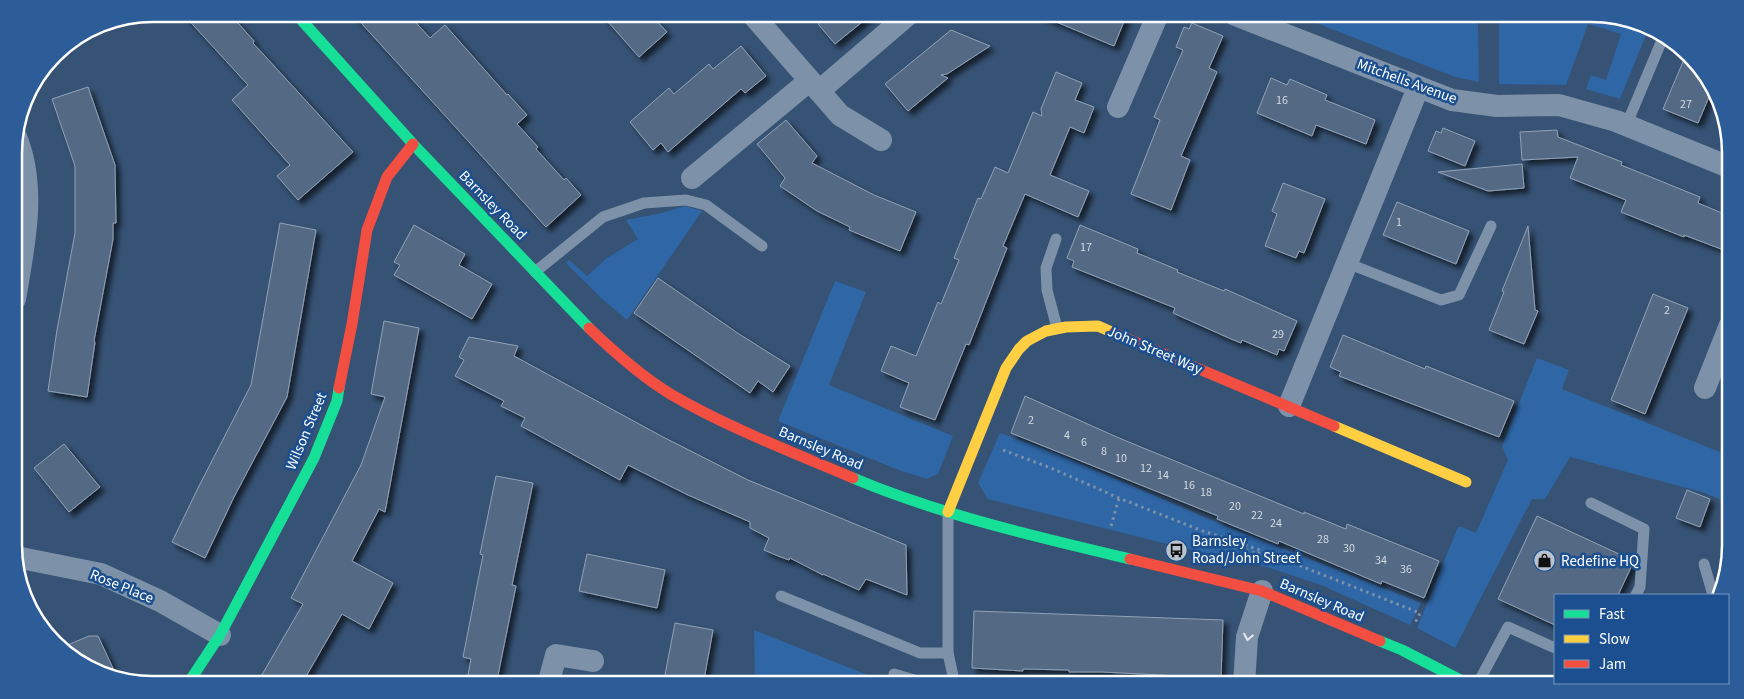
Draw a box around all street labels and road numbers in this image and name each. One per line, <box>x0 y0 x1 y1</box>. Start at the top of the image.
street label: Mitchells Avenue <box>1354 54 1460 109</box>
street label: Barnsley Road <box>454 166 531 245</box>
street label: John Street Way <box>1104 321 1206 380</box>
street label: Wilson Street <box>281 389 332 473</box>
street label: Barnsley Road <box>775 421 866 476</box>
street label: Rose Place <box>87 564 157 609</box>
street label: Barnsley Road <box>1276 573 1367 628</box>

